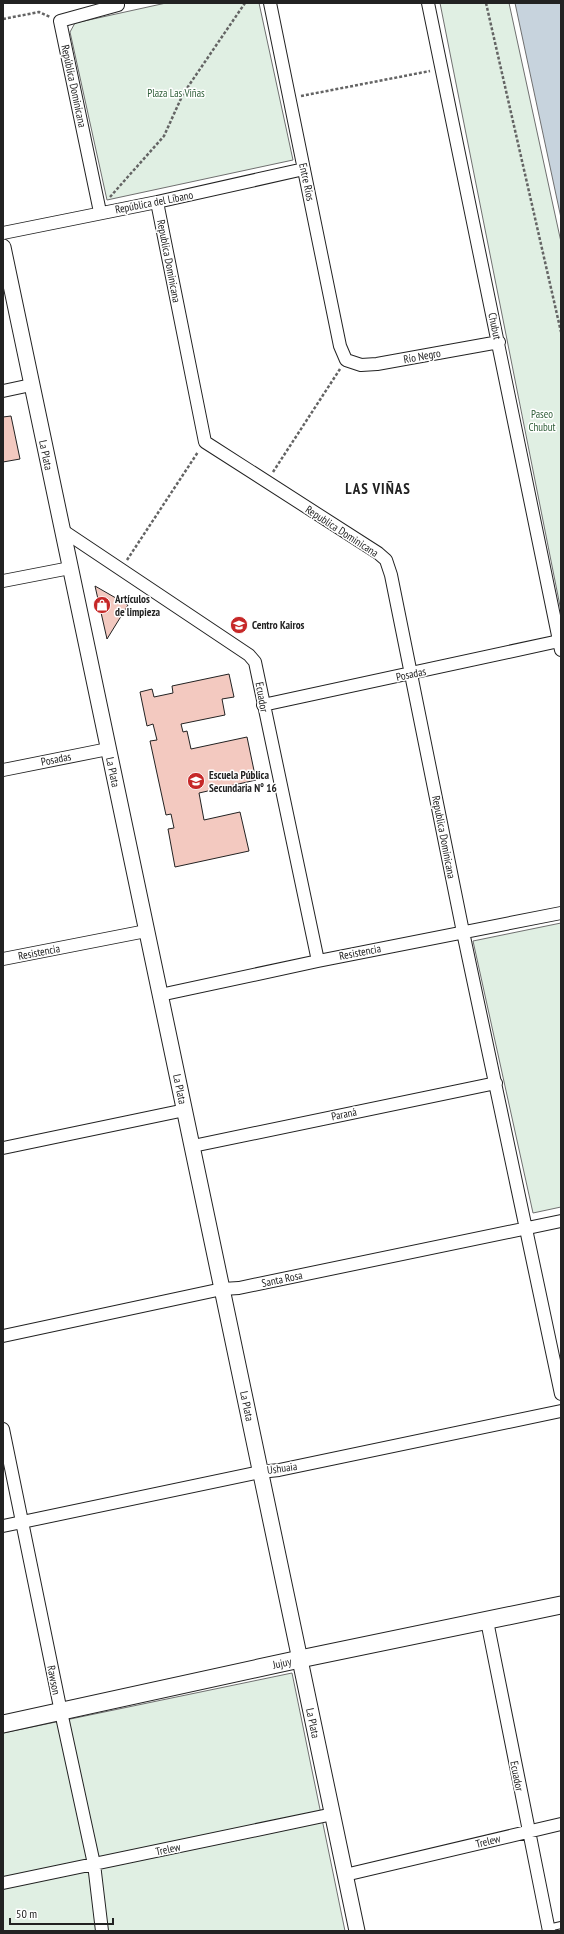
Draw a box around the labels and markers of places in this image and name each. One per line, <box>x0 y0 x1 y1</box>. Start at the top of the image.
place label: Artículos de limpieza <box>114 592 161 619</box>
shop icon: Artículos de limpieza <box>92 595 112 615</box>
school or university icon: Centro Kairos <box>229 615 249 635</box>
place label: Centro Kairos <box>252 618 305 632</box>
place label: Escuela Pública Secundaria N° 16 <box>209 768 277 795</box>
school or university icon: Escuela Pública Secundaria N° 16 <box>186 771 206 791</box>

